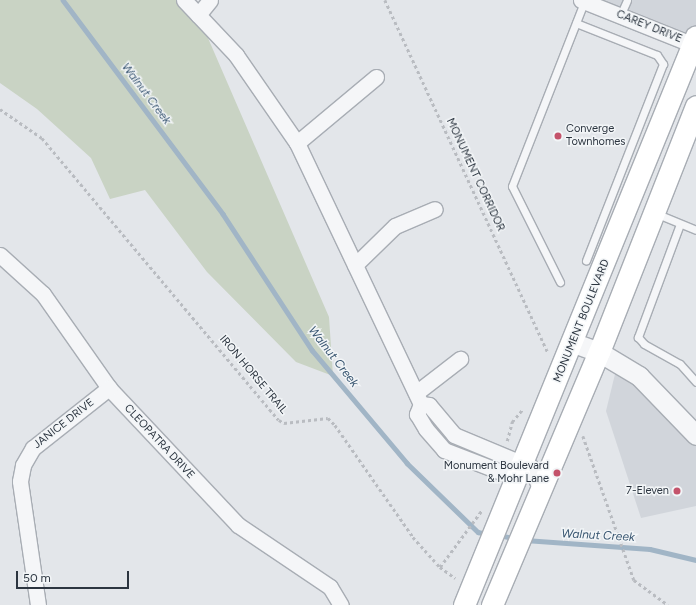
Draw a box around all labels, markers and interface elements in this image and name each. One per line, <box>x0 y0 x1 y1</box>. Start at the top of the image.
street label: CAREY DRIVE <box>614 8 684 46</box>
water label: Walnut Creek <box>118 60 174 128</box>
street label: MONUMENT CORRIDOR <box>443 116 507 234</box>
place label: Converge Townhomes <box>566 123 625 149</box>
marker: Converge Townhomes <box>553 131 563 141</box>
street label: MONUMENT BOULEVARD <box>551 258 613 384</box>
water label: Walnut Creek <box>305 324 361 390</box>
street label: IRON HORSE TRAIL <box>216 333 290 417</box>
street label: JANICE DRIVE <box>31 396 97 452</box>
street label: CLEOPATRA DRIVE <box>121 402 197 482</box>
place label: Monument Boulevard & Mohr Lane <box>444 460 549 486</box>
marker: Monument Boulevard & Mohr Lane <box>552 468 562 478</box>
place label: 7-Eleven <box>626 484 669 498</box>
marker: 7-Eleven <box>672 486 682 496</box>
water label: Walnut Creek <box>561 527 635 545</box>
scale bar <box>18 563 131 589</box>
text: 50 m <box>23 571 51 585</box>

